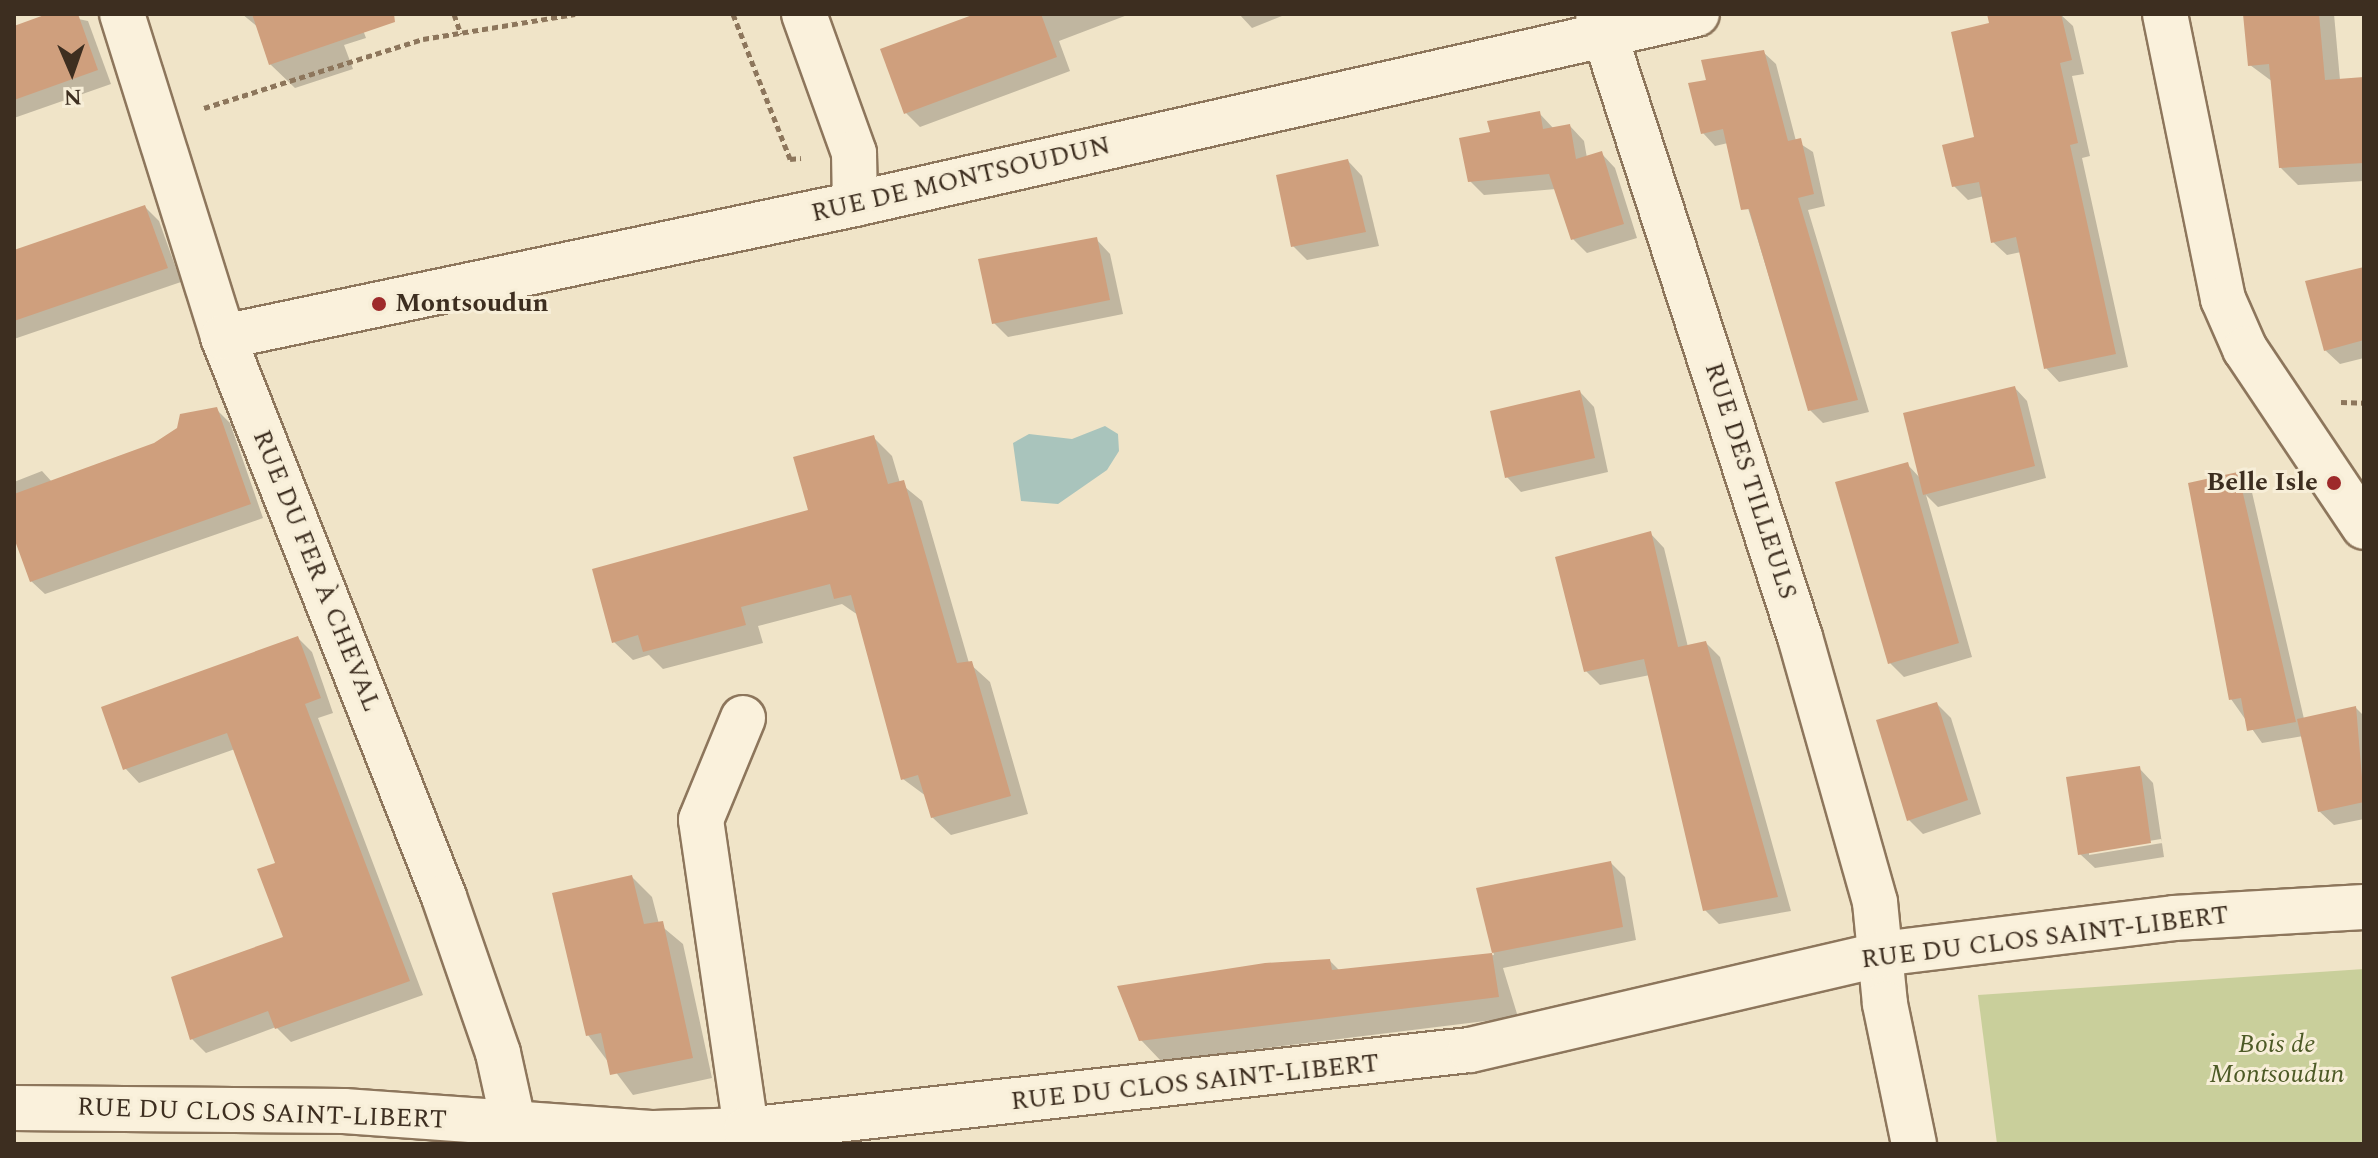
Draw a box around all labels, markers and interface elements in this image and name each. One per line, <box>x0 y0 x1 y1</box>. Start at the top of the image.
north arrow <box>32 32 112 112</box>
text: N <box>63 80 82 113</box>
street label: RUE DE MONTSOUDUN <box>808 130 1114 230</box>
place label: Montsoudun <box>395 288 549 320</box>
marker: Montsoudun <box>370 295 388 313</box>
street label: RUE DES TILLEULS <box>1697 359 1803 603</box>
street label: RUE DU FER À CHEVAL <box>245 426 387 716</box>
place label: Belle Isle <box>2207 467 2318 499</box>
marker: Belle Isle <box>2325 474 2343 492</box>
street label: RUE DU CLOS SAINT-LIBERT <box>1859 900 2231 976</box>
park label: Bois de Montsoudun <box>2209 1029 2345 1090</box>
street label: RUE DU CLOS SAINT-LIBERT <box>1009 1048 1381 1118</box>
street label: RUE DU CLOS SAINT-LIBERT <box>76 1092 448 1136</box>

